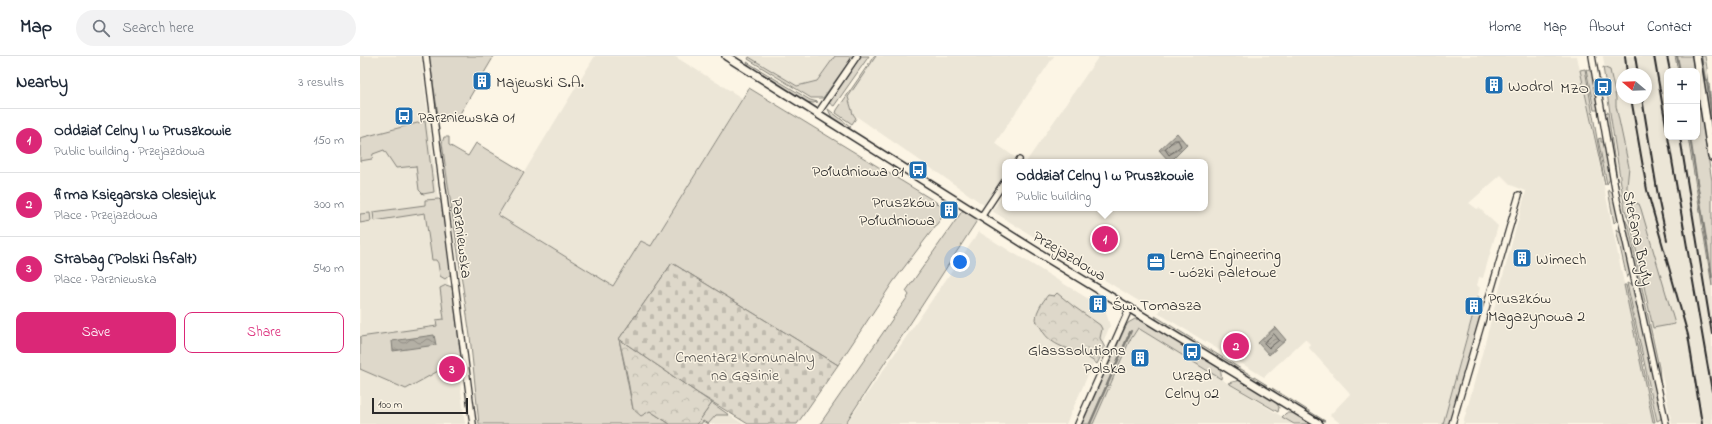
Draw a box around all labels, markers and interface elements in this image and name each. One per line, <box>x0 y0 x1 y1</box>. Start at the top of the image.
search box <box>76 10 356 46</box>
text: Map <box>20 14 52 41</box>
icon: search <box>90 17 112 39</box>
text: Search here <box>122 17 194 39</box>
text: Home <box>1489 17 1521 38</box>
text: Map <box>1543 17 1567 38</box>
text: About <box>1589 17 1625 38</box>
text: Contact <box>1647 17 1692 38</box>
north arrow <box>1616 68 1652 104</box>
map controls <box>1664 68 1700 140</box>
button: + <box>1664 68 1700 104</box>
text: Nearby <box>16 70 68 95</box>
building icon: Majewski S.A. <box>471 70 493 92</box>
place label: Majewski S.A. <box>496 71 584 95</box>
text: 3 results <box>298 73 344 92</box>
building icon: Wodrol <box>1483 74 1505 96</box>
place label: Wodrol <box>1508 75 1554 99</box>
bus stop icon: MZO <box>1592 76 1614 98</box>
place label: MZO <box>1560 77 1589 101</box>
button: − <box>1664 104 1700 140</box>
bus stop icon: Parzniewska 01 <box>393 105 415 127</box>
place label: Parzniewska 01 <box>418 106 515 130</box>
text: Oddział Celny I w Pruszkowie <box>54 120 231 142</box>
text: 1 <box>27 131 31 150</box>
text: 150 m <box>313 131 344 150</box>
text: Public building · Przejazdowa <box>54 142 205 161</box>
bus stop icon: Południowa 01 <box>907 159 929 181</box>
popup <box>1002 159 1208 211</box>
place label: Południowa 01 <box>812 160 904 184</box>
text: Oddział Celny I w Pruszkowie <box>1016 165 1194 187</box>
text: firma Księgarska Olesiejuk <box>54 184 216 206</box>
text: Public building <box>1016 187 1091 206</box>
street label: Stefana Bryły <box>1615 189 1659 288</box>
place label: Pruszków Południowa <box>859 191 935 233</box>
text: 2 <box>26 195 32 214</box>
text: 300 m <box>314 195 344 214</box>
street label: Parzniewska <box>444 197 478 280</box>
building icon: Pruszków Południowa <box>938 199 960 221</box>
text: Place · Przejazdowa <box>54 206 158 225</box>
pin: 1 <box>1092 224 1118 254</box>
street label: Przejazdowa <box>1028 225 1110 288</box>
place label: Lema Engineering – wózki paletowe <box>1170 243 1281 285</box>
building icon: Wimech <box>1511 247 1533 269</box>
text: Strabag (Polski Asfalt) <box>54 248 196 270</box>
place label: Wimech <box>1536 248 1586 272</box>
office icon: Lema Engineering – wózki paletowe <box>1145 251 1167 273</box>
your location <box>950 252 970 272</box>
text: 3 <box>26 259 32 278</box>
text: 540 m <box>312 259 344 278</box>
text: Place · Parzniewska <box>54 270 157 289</box>
place label: Pruszków Magazynowa 2 <box>1488 287 1585 329</box>
building icon: Św. Tomasza <box>1087 293 1109 315</box>
place label: Św. Tomasza <box>1112 294 1201 318</box>
building icon: Pruszków Magazynowa 2 <box>1463 295 1485 317</box>
button: Save <box>16 312 176 353</box>
button: Share <box>184 312 344 353</box>
pin: 2 <box>1223 331 1249 361</box>
place label: Glasssolutions Polska <box>1028 339 1126 381</box>
bus stop icon: Urząd Celny 02 <box>1181 341 1203 363</box>
park label: Cmentarz Komunalny na Gąsinie <box>675 346 815 388</box>
building icon: Glasssolutions Polska <box>1129 347 1151 369</box>
pin: 3 <box>439 354 465 384</box>
place label: Urząd Celny 02 <box>1165 364 1219 406</box>
scale bar <box>372 396 468 415</box>
text: 100 m <box>378 397 402 413</box>

